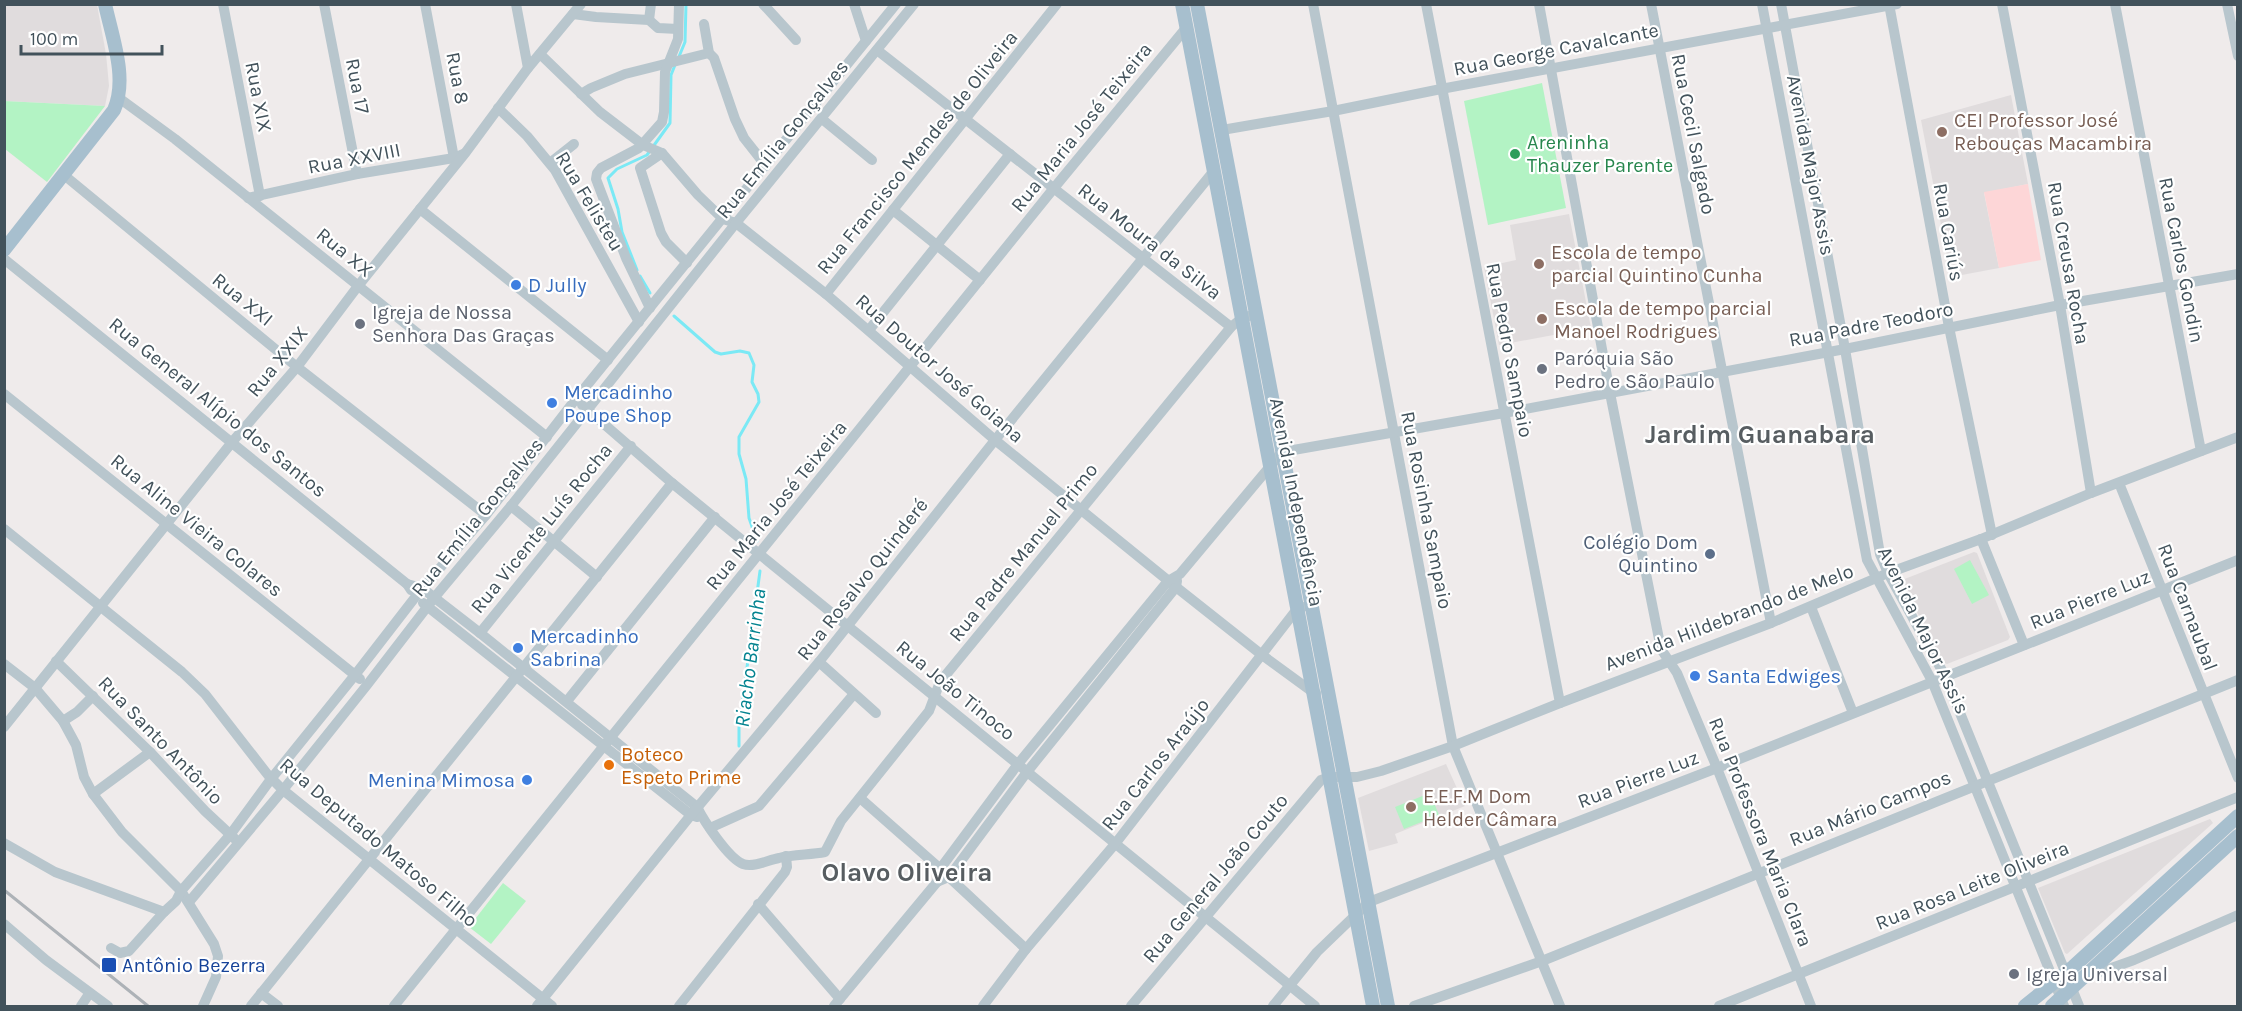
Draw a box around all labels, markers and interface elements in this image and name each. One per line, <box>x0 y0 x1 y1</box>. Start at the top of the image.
scale bar <box>21 18 162 56</box>
street label: Rua George Cavalcante <box>1452 18 1661 81</box>
street label: Rua Francisco Mendes de Oliveira <box>812 26 1023 279</box>
text: 100 m <box>30 28 78 50</box>
street label: Rua Maria José Teixeira <box>1006 38 1157 217</box>
street label: Rua 8 <box>441 50 474 106</box>
street label: Rua Cecil Salgado <box>1667 52 1720 216</box>
street label: Rua 17 <box>341 56 374 116</box>
street label: Rua Emília Gonçalves <box>711 56 853 223</box>
street label: Rua XIX <box>240 60 277 134</box>
street label: Avenida Major Assis <box>1782 73 1839 257</box>
place label: CEI Professor José Rebouças Macambira <box>1954 109 2152 155</box>
marker: CEI Professor José Rebouças Macambira <box>1935 125 1949 139</box>
place label: Areninha Thauzer Parente <box>1527 131 1673 177</box>
street label: Rua XXVIII <box>306 138 402 179</box>
street label: Rua Felisteu <box>551 147 628 255</box>
marker: Areninha Thauzer Parente <box>1508 147 1522 161</box>
street label: Rua Carlos Gondin <box>2154 175 2209 345</box>
street label: Rua Moura da Silva <box>1073 178 1226 304</box>
street label: Rua Creusa Rocha <box>2043 180 2094 346</box>
street label: Rua Cariús <box>1929 181 1968 283</box>
street label: Rua XX <box>312 223 377 282</box>
place label: Escola de tempo parcial Quintino Cunha <box>1551 241 1763 287</box>
marker: Escola de tempo parcial Quintino Cunha <box>1532 257 1546 271</box>
street label: Rua Pedro Sampaio <box>1481 261 1538 439</box>
street label: Rua XXI <box>208 268 278 331</box>
place label: D Jully <box>528 274 587 297</box>
marker: D Jully <box>509 278 523 292</box>
street label: Rua Doutor José Goiana <box>851 289 1028 448</box>
place label: Escola de tempo parcial Manoel Rodrigues <box>1554 297 1772 343</box>
street label: Rua Padre Teodoro <box>1787 297 1955 352</box>
place label: Igreja de Nossa Senhora Das Graças <box>372 301 555 347</box>
marker: Escola de tempo parcial Manoel Rodrigues <box>1535 312 1549 326</box>
street label: Rua General Alípio dos Santos <box>104 313 331 502</box>
marker: Igreja de Nossa Senhora Das Graças <box>353 317 367 331</box>
street label: Rua XXIX <box>242 321 313 401</box>
place label: Paróquia São Pedro e São Paulo <box>1554 347 1715 393</box>
marker: Paróquia São Pedro e São Paulo <box>1535 362 1549 376</box>
place label: Mercadinho Poupe Shop <box>564 381 673 427</box>
marker: Mercadinho Poupe Shop <box>545 396 559 410</box>
street label: Avenida Independência <box>1265 396 1328 608</box>
street label: Rua Rosinha Sampaio <box>1396 409 1457 611</box>
street label: Rua Maria José Teixeira <box>701 416 852 595</box>
district label: Jardim Guanabara <box>1645 419 1875 450</box>
street label: Rua Emília Gonçalves <box>406 434 548 601</box>
street label: Rua Vicente Luís Rocha <box>466 439 617 618</box>
street label: Rua Aline Vieira Colares <box>106 449 287 602</box>
street label: Rua Padre Manuel Primo <box>944 458 1102 646</box>
street label: Rua Rosalvo Quinderé <box>792 494 933 665</box>
place label: Colégio Dom Quintino <box>1583 531 1698 577</box>
street label: Rua Carnaubal <box>2153 540 2222 674</box>
street label: Avenida Major Assis <box>1873 543 1974 718</box>
marker: Colégio Dom Quintino <box>1703 547 1717 561</box>
street label: Avenida Hildebrando de Melo <box>1602 559 1857 676</box>
street label: Rua Pierre Luz <box>2027 565 2154 634</box>
water label: Riacho Barrinha <box>730 587 770 729</box>
place label: Mercadinho Sabrina <box>530 625 639 671</box>
street label: Rua João Tinoco <box>892 636 1020 745</box>
marker: Mercadinho Sabrina <box>511 641 525 655</box>
place label: Santa Edwiges <box>1707 665 1841 688</box>
marker: Santa Edwiges <box>1688 669 1702 683</box>
street label: Rua Santo Antônio <box>94 671 228 809</box>
street label: Rua Carlos Araújo <box>1097 694 1214 835</box>
street label: Rua Professora Maria Clara <box>1704 714 1817 950</box>
place label: Boteco Espeto Prime <box>621 743 741 789</box>
street label: Rua Pierre Luz <box>1574 746 1702 813</box>
street label: Rua Deputado Matoso Filho <box>275 753 482 932</box>
marker: Boteco Espeto Prime <box>602 758 616 772</box>
street label: Rua Mário Campos <box>1786 766 1954 851</box>
place label: Menina Mimosa <box>368 769 515 792</box>
marker: Menina Mimosa <box>520 773 534 787</box>
place label: E.E.F.M Dom Helder Câmara <box>1423 785 1558 831</box>
street label: Rua General João Couto <box>1138 789 1293 968</box>
marker: E.E.F.M Dom Helder Câmara <box>1404 800 1418 814</box>
street label: Rua Rosa Leite Oliveira <box>1872 836 2072 935</box>
district label: Olavo Oliveira <box>821 857 993 888</box>
place label: Antônio Bezerra <box>122 954 266 977</box>
marker: Antônio Bezerra <box>100 956 118 974</box>
place label: Igreja Universal <box>2026 963 2168 986</box>
marker: Igreja Universal <box>2007 967 2021 981</box>

